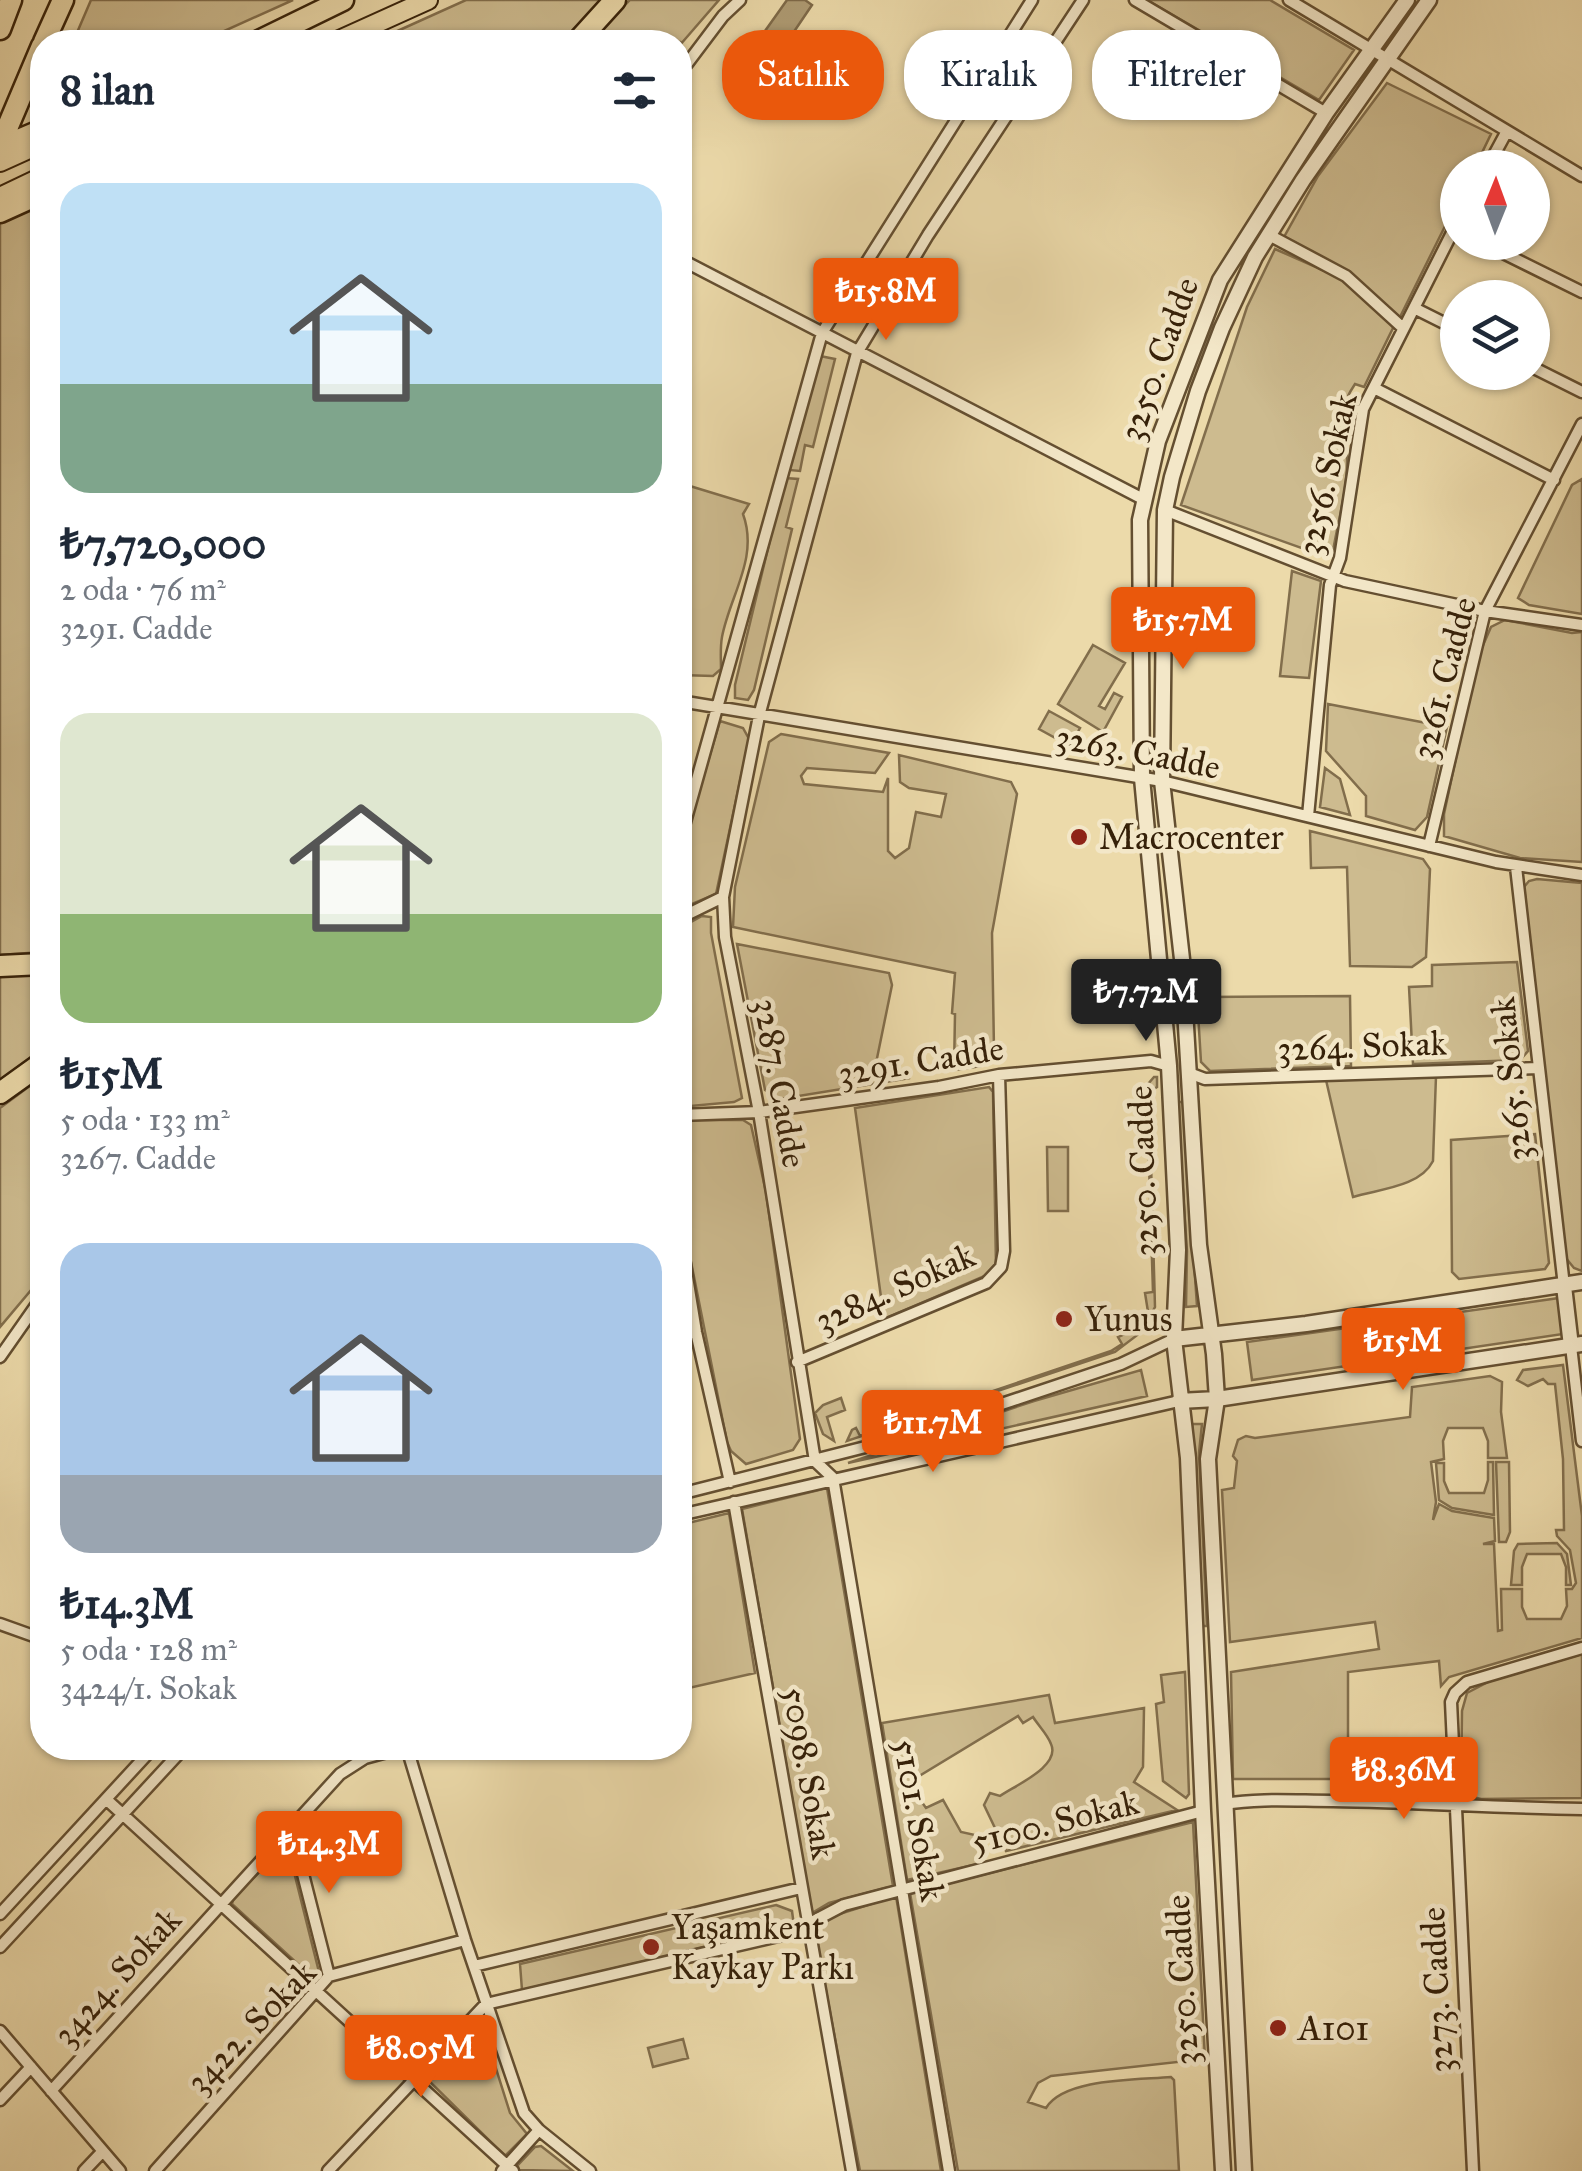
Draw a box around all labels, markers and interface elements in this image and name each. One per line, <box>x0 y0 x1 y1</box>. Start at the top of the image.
chip: Satılık <box>722 30 884 120</box>
chip: Kiralık <box>904 30 1072 120</box>
chip: Filtreler <box>1092 30 1281 120</box>
icon: filters <box>607 63 662 118</box>
text: 8 ilan <box>60 64 155 116</box>
north arrow <box>1440 150 1550 260</box>
map controls <box>1440 150 1550 390</box>
icon: home <box>271 248 451 428</box>
pin: ₺15.8M <box>805 258 967 343</box>
text: ₺15.8M <box>835 271 937 310</box>
street label: 3250. Cadde <box>1110 271 1208 447</box>
button: layers <box>1440 280 1550 390</box>
street label: 3256. Sokak <box>1287 388 1367 559</box>
text: ₺7,720,000 <box>60 518 266 570</box>
text: 2 oda · 76 m² <box>60 570 226 609</box>
pin: ₺15.7M <box>1102 587 1264 672</box>
street label: 3261. Cadde <box>1402 592 1486 764</box>
text: ₺15.7M <box>1133 600 1233 639</box>
text: 3291. Cadde <box>60 609 213 648</box>
street label: 3263. Cadde <box>1052 715 1224 789</box>
icon: home <box>271 778 451 958</box>
place label: Macrocenter <box>1099 816 1285 859</box>
marker: Macrocenter <box>1068 826 1090 848</box>
pin: ₺7.72M <box>1065 959 1227 1044</box>
text: ₺7.72M <box>1093 972 1199 1011</box>
street label: 3265. Sokak <box>1481 994 1541 1163</box>
street label: 3287. Cadde <box>744 995 816 1171</box>
street label: 3264. Sokak <box>1277 1022 1448 1070</box>
street label: 3291. Cadde <box>835 1027 1007 1095</box>
text: ₺15M <box>60 1048 163 1100</box>
street label: 3250. Cadde <box>1119 1085 1167 1257</box>
text: 5 oda · 133 m² <box>60 1100 230 1139</box>
text: 3267. Cadde <box>60 1139 216 1178</box>
street label: 3284. Sokak <box>809 1233 982 1342</box>
place label: Yunus <box>1084 1298 1173 1341</box>
icon: home <box>271 1308 451 1488</box>
marker: Yunus <box>1053 1308 1075 1330</box>
pin: ₺15M <box>1344 1308 1462 1393</box>
text: ₺15M <box>1364 1321 1442 1360</box>
pin: ₺11.7M <box>852 1390 1014 1475</box>
text: ₺11.7M <box>884 1403 982 1442</box>
text: ₺14.3M <box>60 1578 194 1630</box>
text: 5 oda · 128 m² <box>60 1630 237 1669</box>
text: 3424/1. Sokak <box>60 1669 237 1708</box>
street label: 5098. Sokak <box>773 1684 845 1863</box>
street label: 5101. Sokak <box>884 1736 955 1905</box>
pin: ₺8.36M <box>1323 1737 1485 1822</box>
text: ₺8.36M <box>1352 1750 1456 1789</box>
street label: 5100. Sokak <box>967 1780 1144 1864</box>
pin: ₺14.3M <box>248 1811 410 1896</box>
text: ₺14.3M <box>278 1824 380 1863</box>
street label: 3250. Cadde <box>1156 1894 1208 2066</box>
street label: 3424. Sokak <box>44 1899 191 2055</box>
place label: Yaşamkent Kaykay Parkı <box>671 1906 854 1989</box>
street label: 3273. Cadde <box>1411 1906 1463 2074</box>
marker: Yaşamkent Kaykay Parkı <box>640 1936 662 1958</box>
street label: 3422. Sokak <box>177 1951 326 2103</box>
place label: A101 <box>1296 2007 1369 2050</box>
pin: ₺8.05M <box>340 2015 502 2100</box>
marker: A101 <box>1267 2017 1289 2039</box>
text: ₺8.05M <box>367 2028 475 2067</box>

